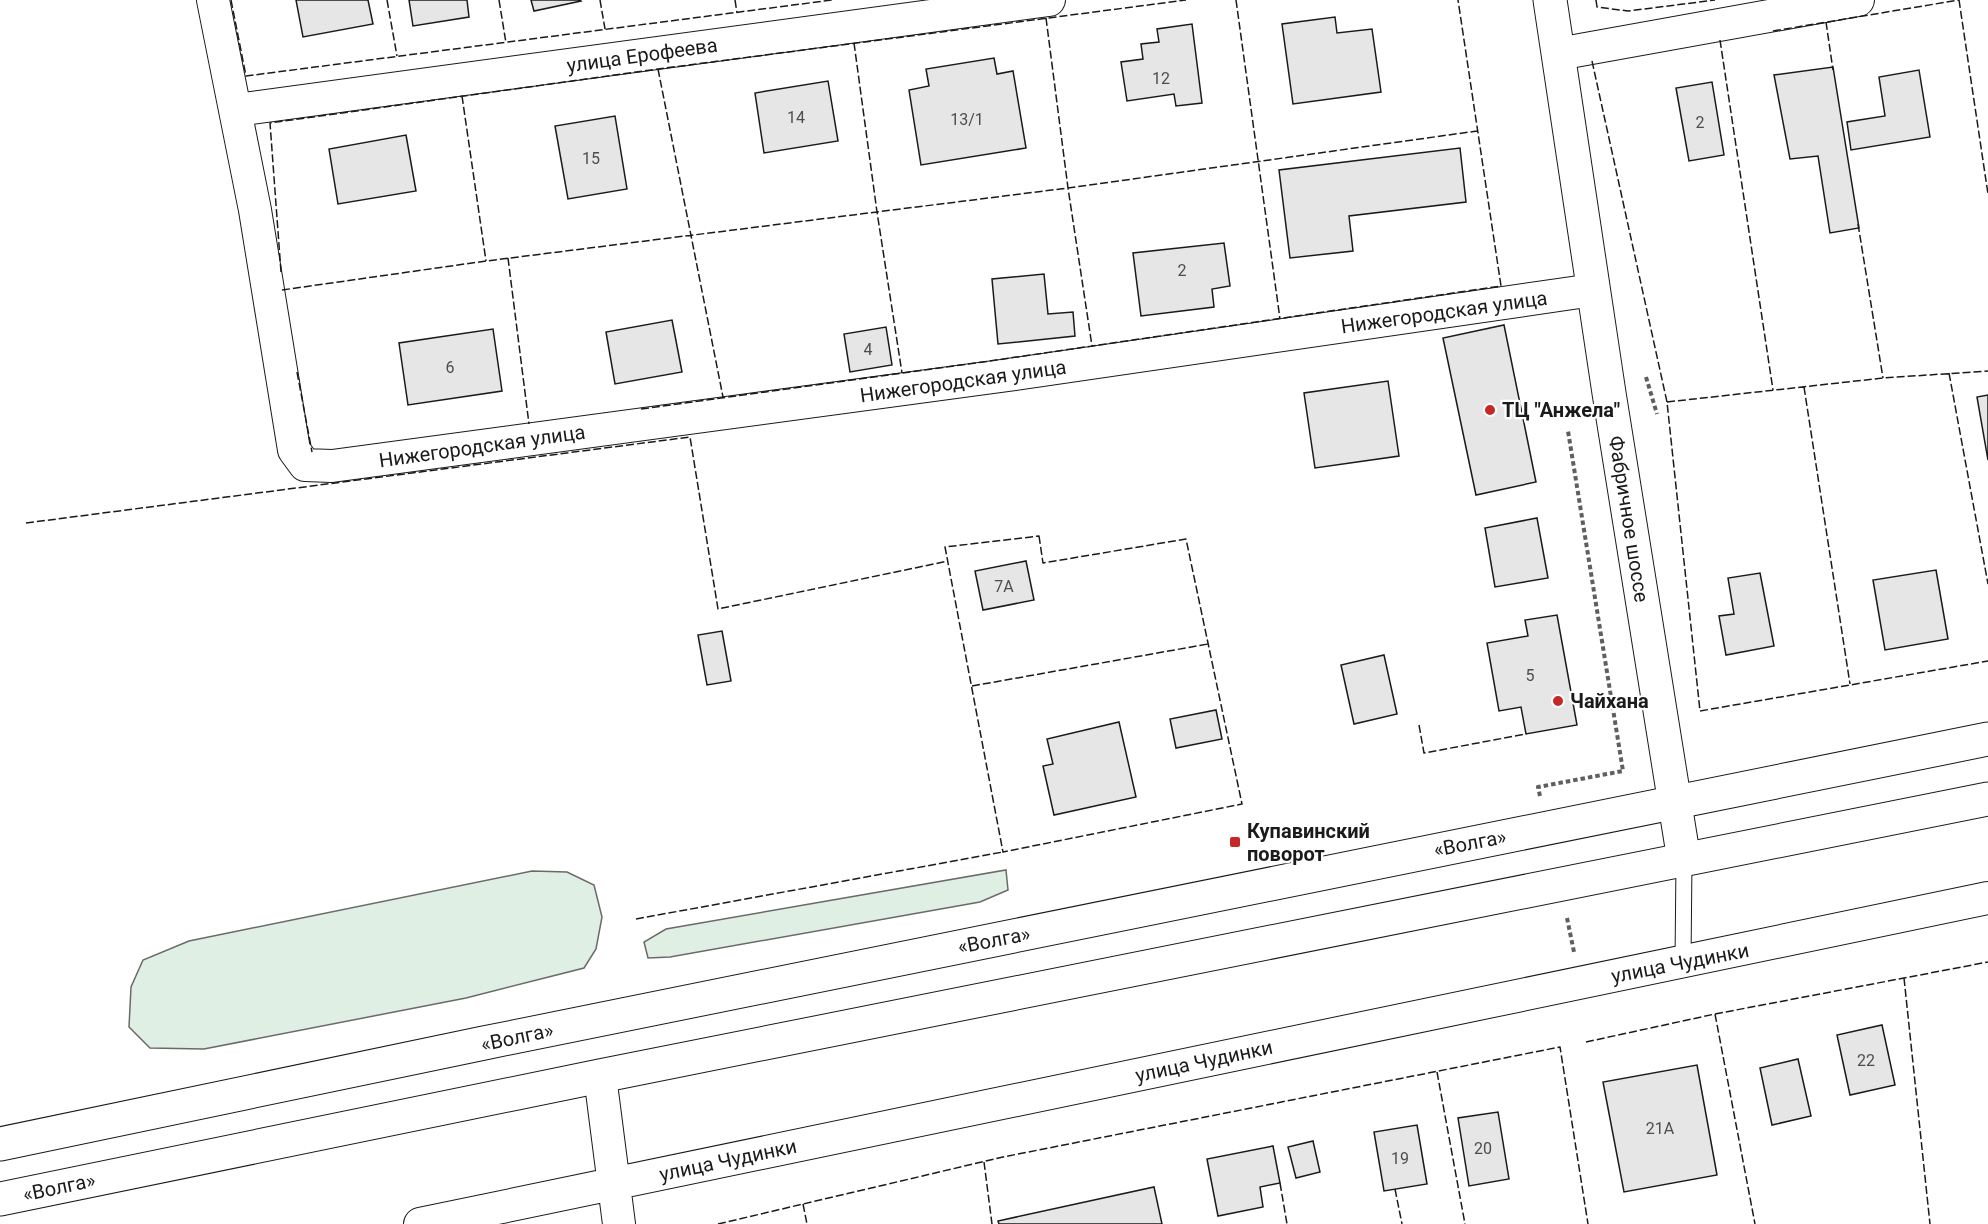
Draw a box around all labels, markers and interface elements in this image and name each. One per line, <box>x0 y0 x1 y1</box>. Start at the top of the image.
street label: улица Ерофеева <box>565 33 719 77</box>
house number: 12 <box>1152 69 1170 88</box>
house number: 14 <box>787 108 805 127</box>
house number: 13/1 <box>950 110 984 129</box>
house number: 2 <box>1696 113 1705 132</box>
house number: 15 <box>582 149 600 168</box>
house number: 2 <box>1178 261 1187 280</box>
street label: Нижегородская улица <box>1339 286 1549 338</box>
house number: 4 <box>864 340 873 359</box>
street label: Нижегородская улица <box>858 355 1068 407</box>
house number: 6 <box>446 358 455 377</box>
place label: ТЦ "Анжела" <box>1502 398 1620 422</box>
marker: ТЦ "Анжела" <box>1483 403 1497 417</box>
street label: Нижегородская улица <box>377 420 587 472</box>
street label: Фабричное шоссе <box>1604 434 1654 604</box>
house number: 7А <box>994 577 1014 596</box>
house number: 5 <box>1526 666 1535 685</box>
place label: Чайхана <box>1570 689 1649 713</box>
marker: Чайхана <box>1551 694 1565 708</box>
place label: Купавинский поворот <box>1247 819 1370 866</box>
street label: «Волга» <box>1432 824 1508 862</box>
marker: Купавинский поворот <box>1228 835 1242 849</box>
street label: «Волга» <box>956 921 1032 959</box>
street label: улица Чудинки <box>1609 938 1751 988</box>
street label: «Волга» <box>479 1018 555 1056</box>
street label: улица Чудинки <box>1133 1035 1275 1087</box>
house number: 22 <box>1857 1051 1875 1070</box>
house number: 21А <box>1646 1119 1675 1138</box>
street label: улица Чудинки <box>657 1134 799 1186</box>
house number: 20 <box>1474 1139 1492 1158</box>
house number: 19 <box>1391 1149 1409 1168</box>
street label: «Волга» <box>21 1168 97 1206</box>

